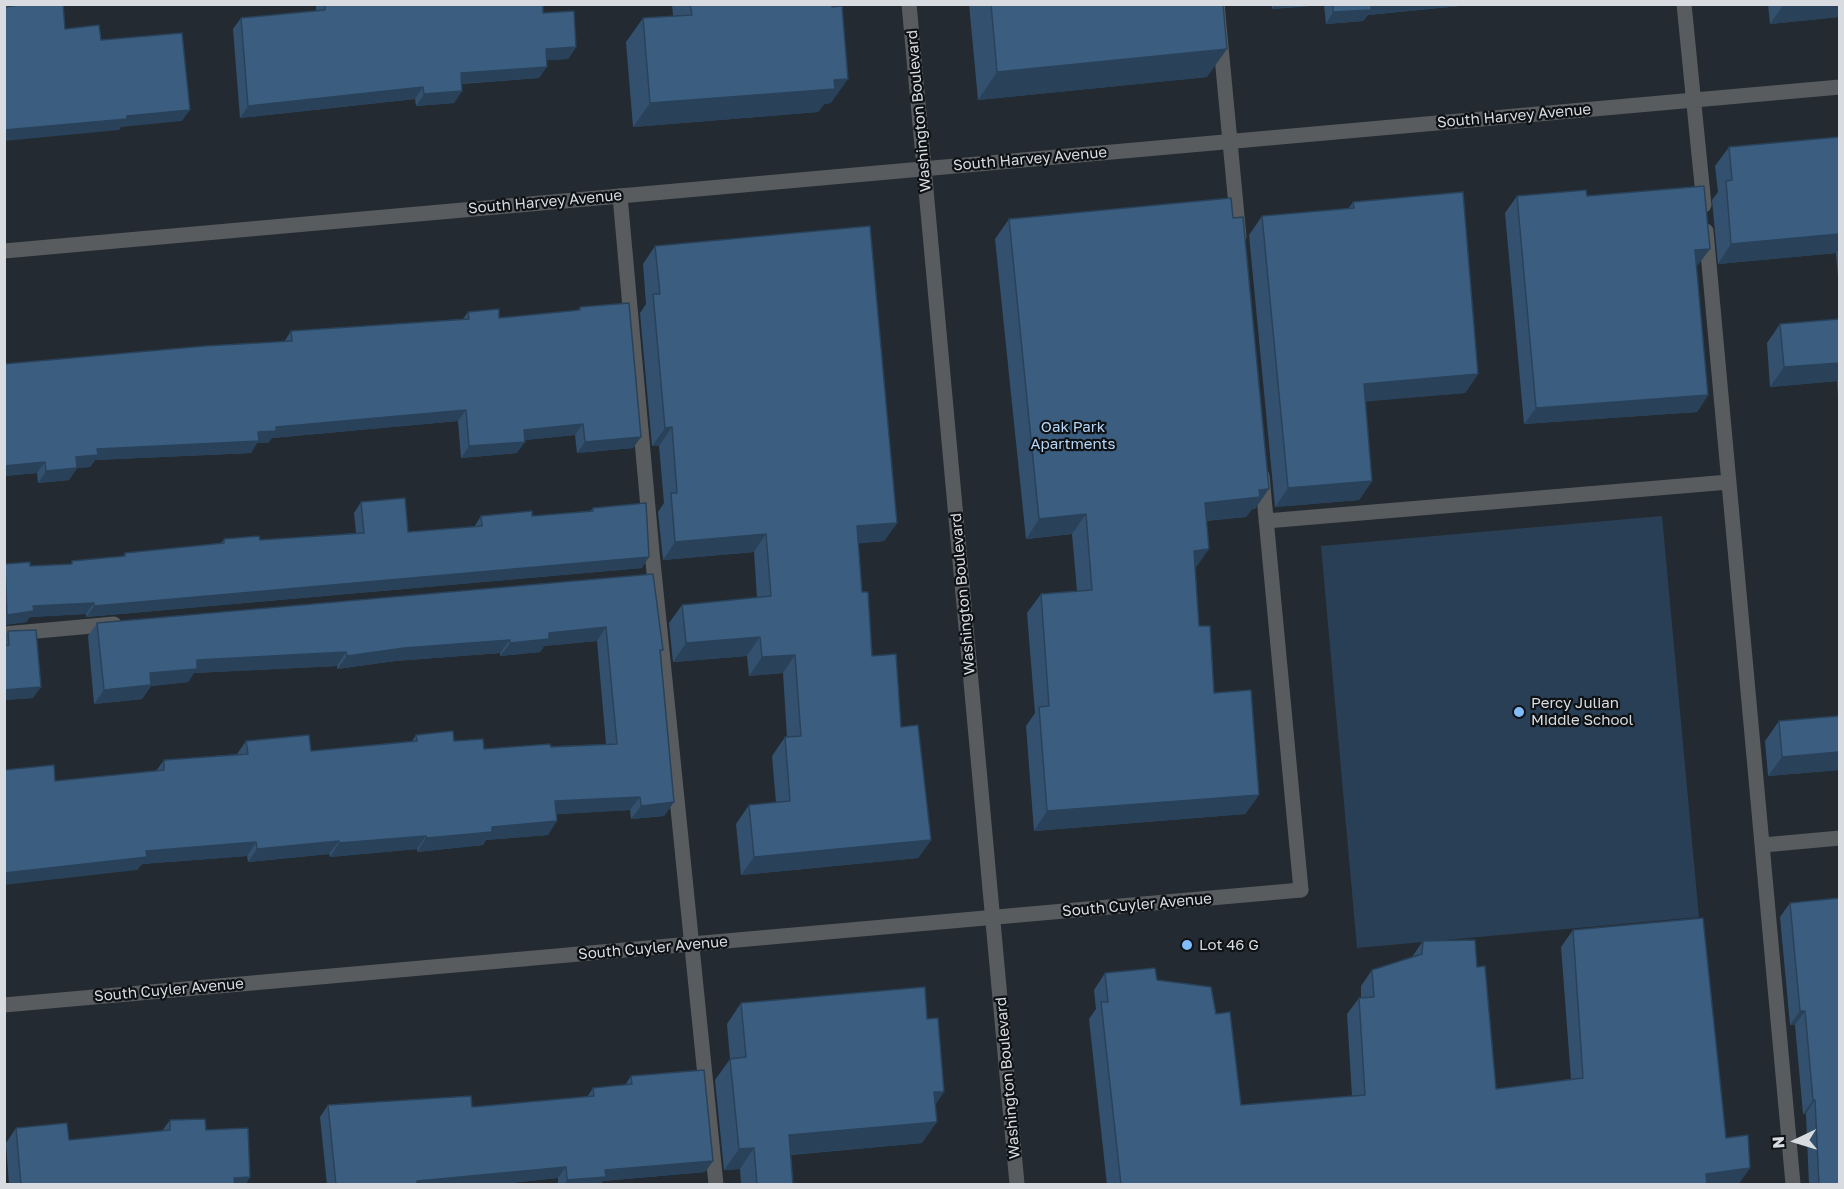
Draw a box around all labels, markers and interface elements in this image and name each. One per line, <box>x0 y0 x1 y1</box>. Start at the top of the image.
street label: Washington Boulevard <box>903 29 935 193</box>
street label: South Harvey Avenue <box>1436 100 1592 132</box>
street label: South Harvey Avenue <box>952 143 1108 175</box>
street label: South Harvey Avenue <box>467 186 623 218</box>
park label: Oak Park Apartments <box>1031 418 1115 453</box>
street label: Washington Boulevard <box>947 512 979 676</box>
place label: Percy Julian Middle School <box>1531 694 1633 729</box>
marker: Percy Julian Middle School <box>1512 705 1526 719</box>
street label: South Cuyler Avenue <box>1061 889 1213 921</box>
street label: South Cuyler Avenue <box>577 932 729 964</box>
place label: Lot 46 G <box>1199 936 1259 954</box>
marker: Lot 46 G <box>1180 938 1194 952</box>
street label: South Cuyler Avenue <box>93 974 245 1006</box>
street label: Washington Boulevard <box>992 996 1024 1160</box>
north arrow <box>1766 1111 1826 1171</box>
text: N <box>1768 1135 1788 1149</box>

